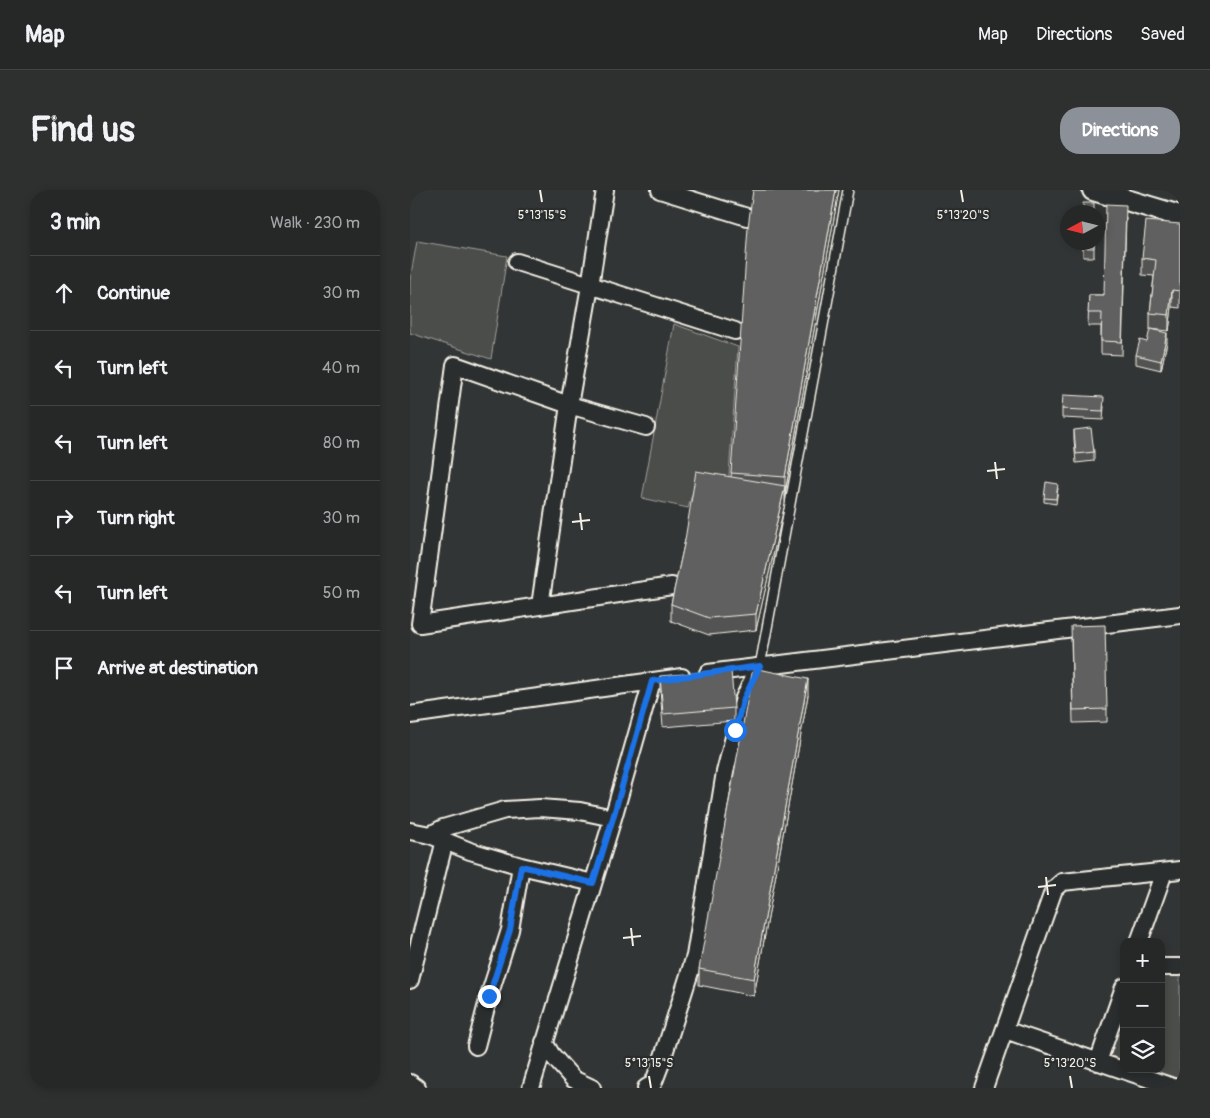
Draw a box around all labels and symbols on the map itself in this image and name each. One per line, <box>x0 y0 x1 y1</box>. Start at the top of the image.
north arrow <box>1060 205 1105 250</box>
text: 5°13'15"S <box>518 208 566 223</box>
text: 5°13'20"S <box>937 208 989 223</box>
route start <box>724 719 747 742</box>
route end <box>478 985 501 1008</box>
text: 5°13'15"S <box>625 1056 673 1071</box>
text: 5°13'20"S <box>1044 1056 1096 1071</box>

